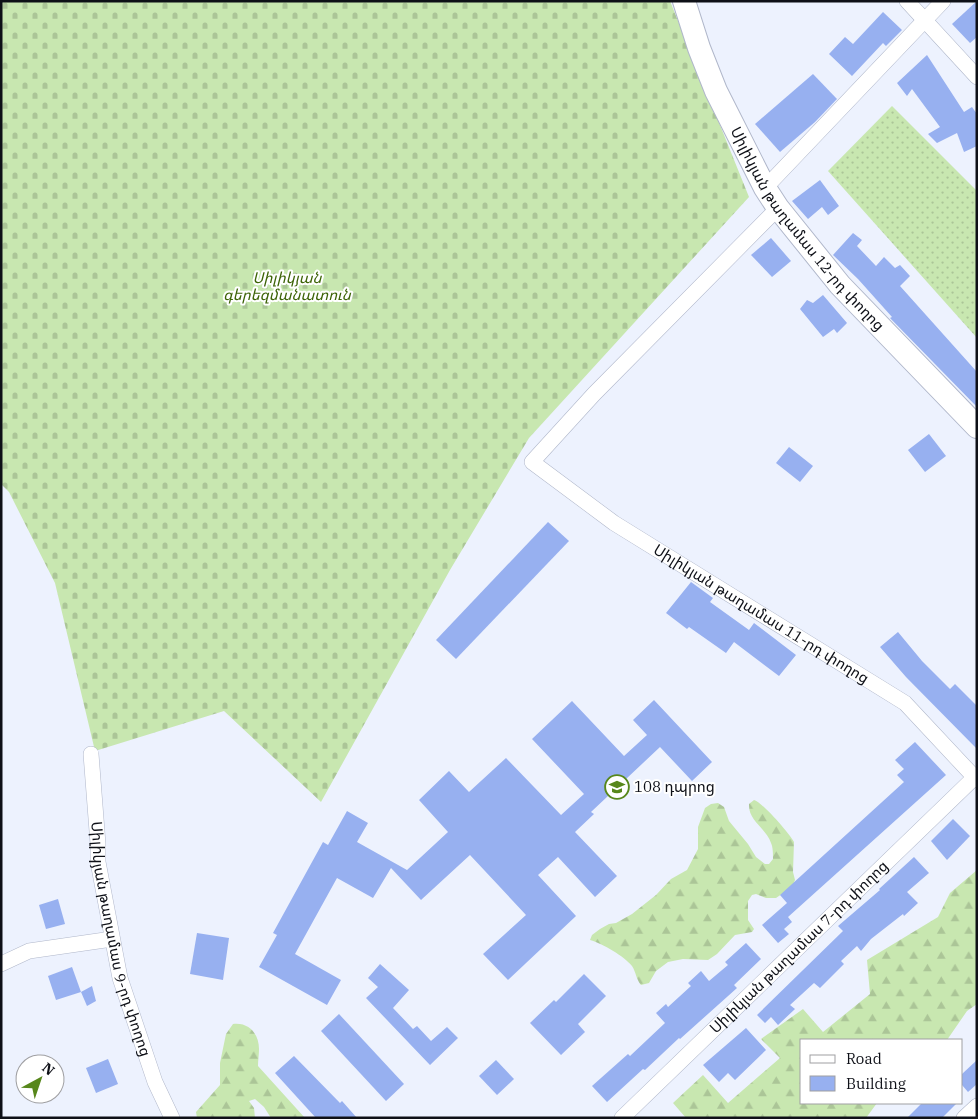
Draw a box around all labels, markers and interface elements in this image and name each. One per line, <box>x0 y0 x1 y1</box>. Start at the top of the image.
street label: Սիլիկյան թաղամաս 12-րդ փողոց <box>727 123 889 334</box>
park label: Սիլիկյան գերեզմանատուն <box>223 268 352 304</box>
street label: Սիլիկյան թաղամաս 11-րդ փողոց <box>650 540 873 687</box>
school or university icon: 108 դպրոց <box>604 774 630 800</box>
place label: 108 դպրոց <box>634 777 715 796</box>
street label: Սիլիկյան թաղամաս 9-րդ փողոց <box>87 821 156 1059</box>
street label: Սիլիկյան թաղամաս 7-րդ փողոց <box>705 856 892 1037</box>
legend <box>800 1039 963 1104</box>
text: Road <box>846 1049 882 1068</box>
north arrow <box>15 1054 65 1104</box>
text: N <box>38 1059 58 1079</box>
text: Building <box>846 1074 906 1093</box>

